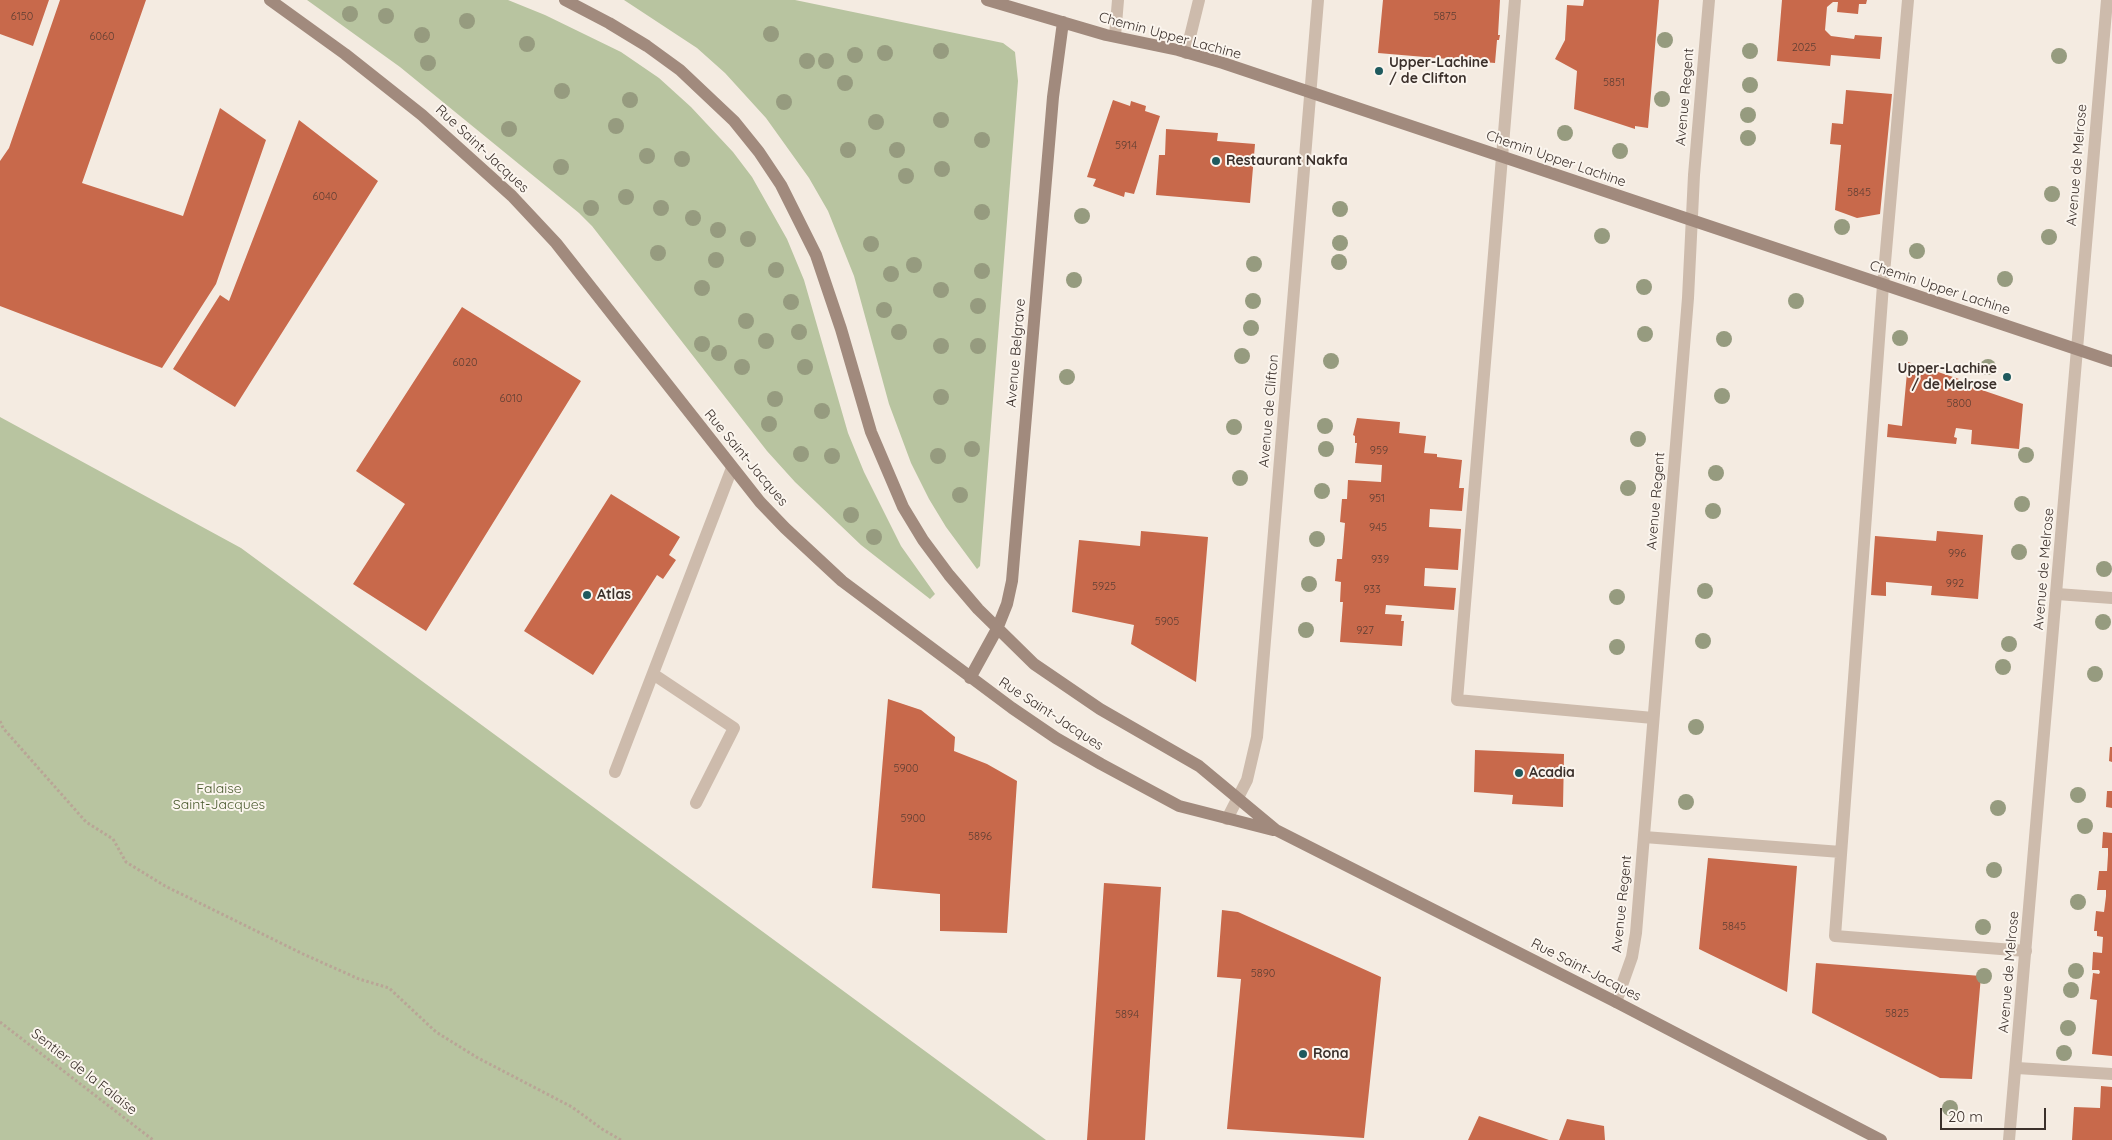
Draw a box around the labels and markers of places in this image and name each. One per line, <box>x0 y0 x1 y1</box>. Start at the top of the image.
place label: Upper-Lachine / de Clifton <box>1389 55 1488 88</box>
marker: Upper-Lachine / de Clifton <box>1373 65 1385 77</box>
place label: Restaurant Nakfa <box>1226 153 1348 169</box>
marker: Restaurant Nakfa <box>1210 155 1222 167</box>
place label: Upper-Lachine / de Melrose <box>1898 361 1997 394</box>
marker: Upper-Lachine / de Melrose <box>2001 371 2013 383</box>
place label: Atlas <box>597 587 631 603</box>
marker: Atlas <box>581 589 593 601</box>
place label: Acadia <box>1529 765 1575 781</box>
marker: Acadia <box>1513 767 1525 779</box>
place label: Rona <box>1313 1046 1348 1062</box>
marker: Rona <box>1297 1048 1309 1060</box>

